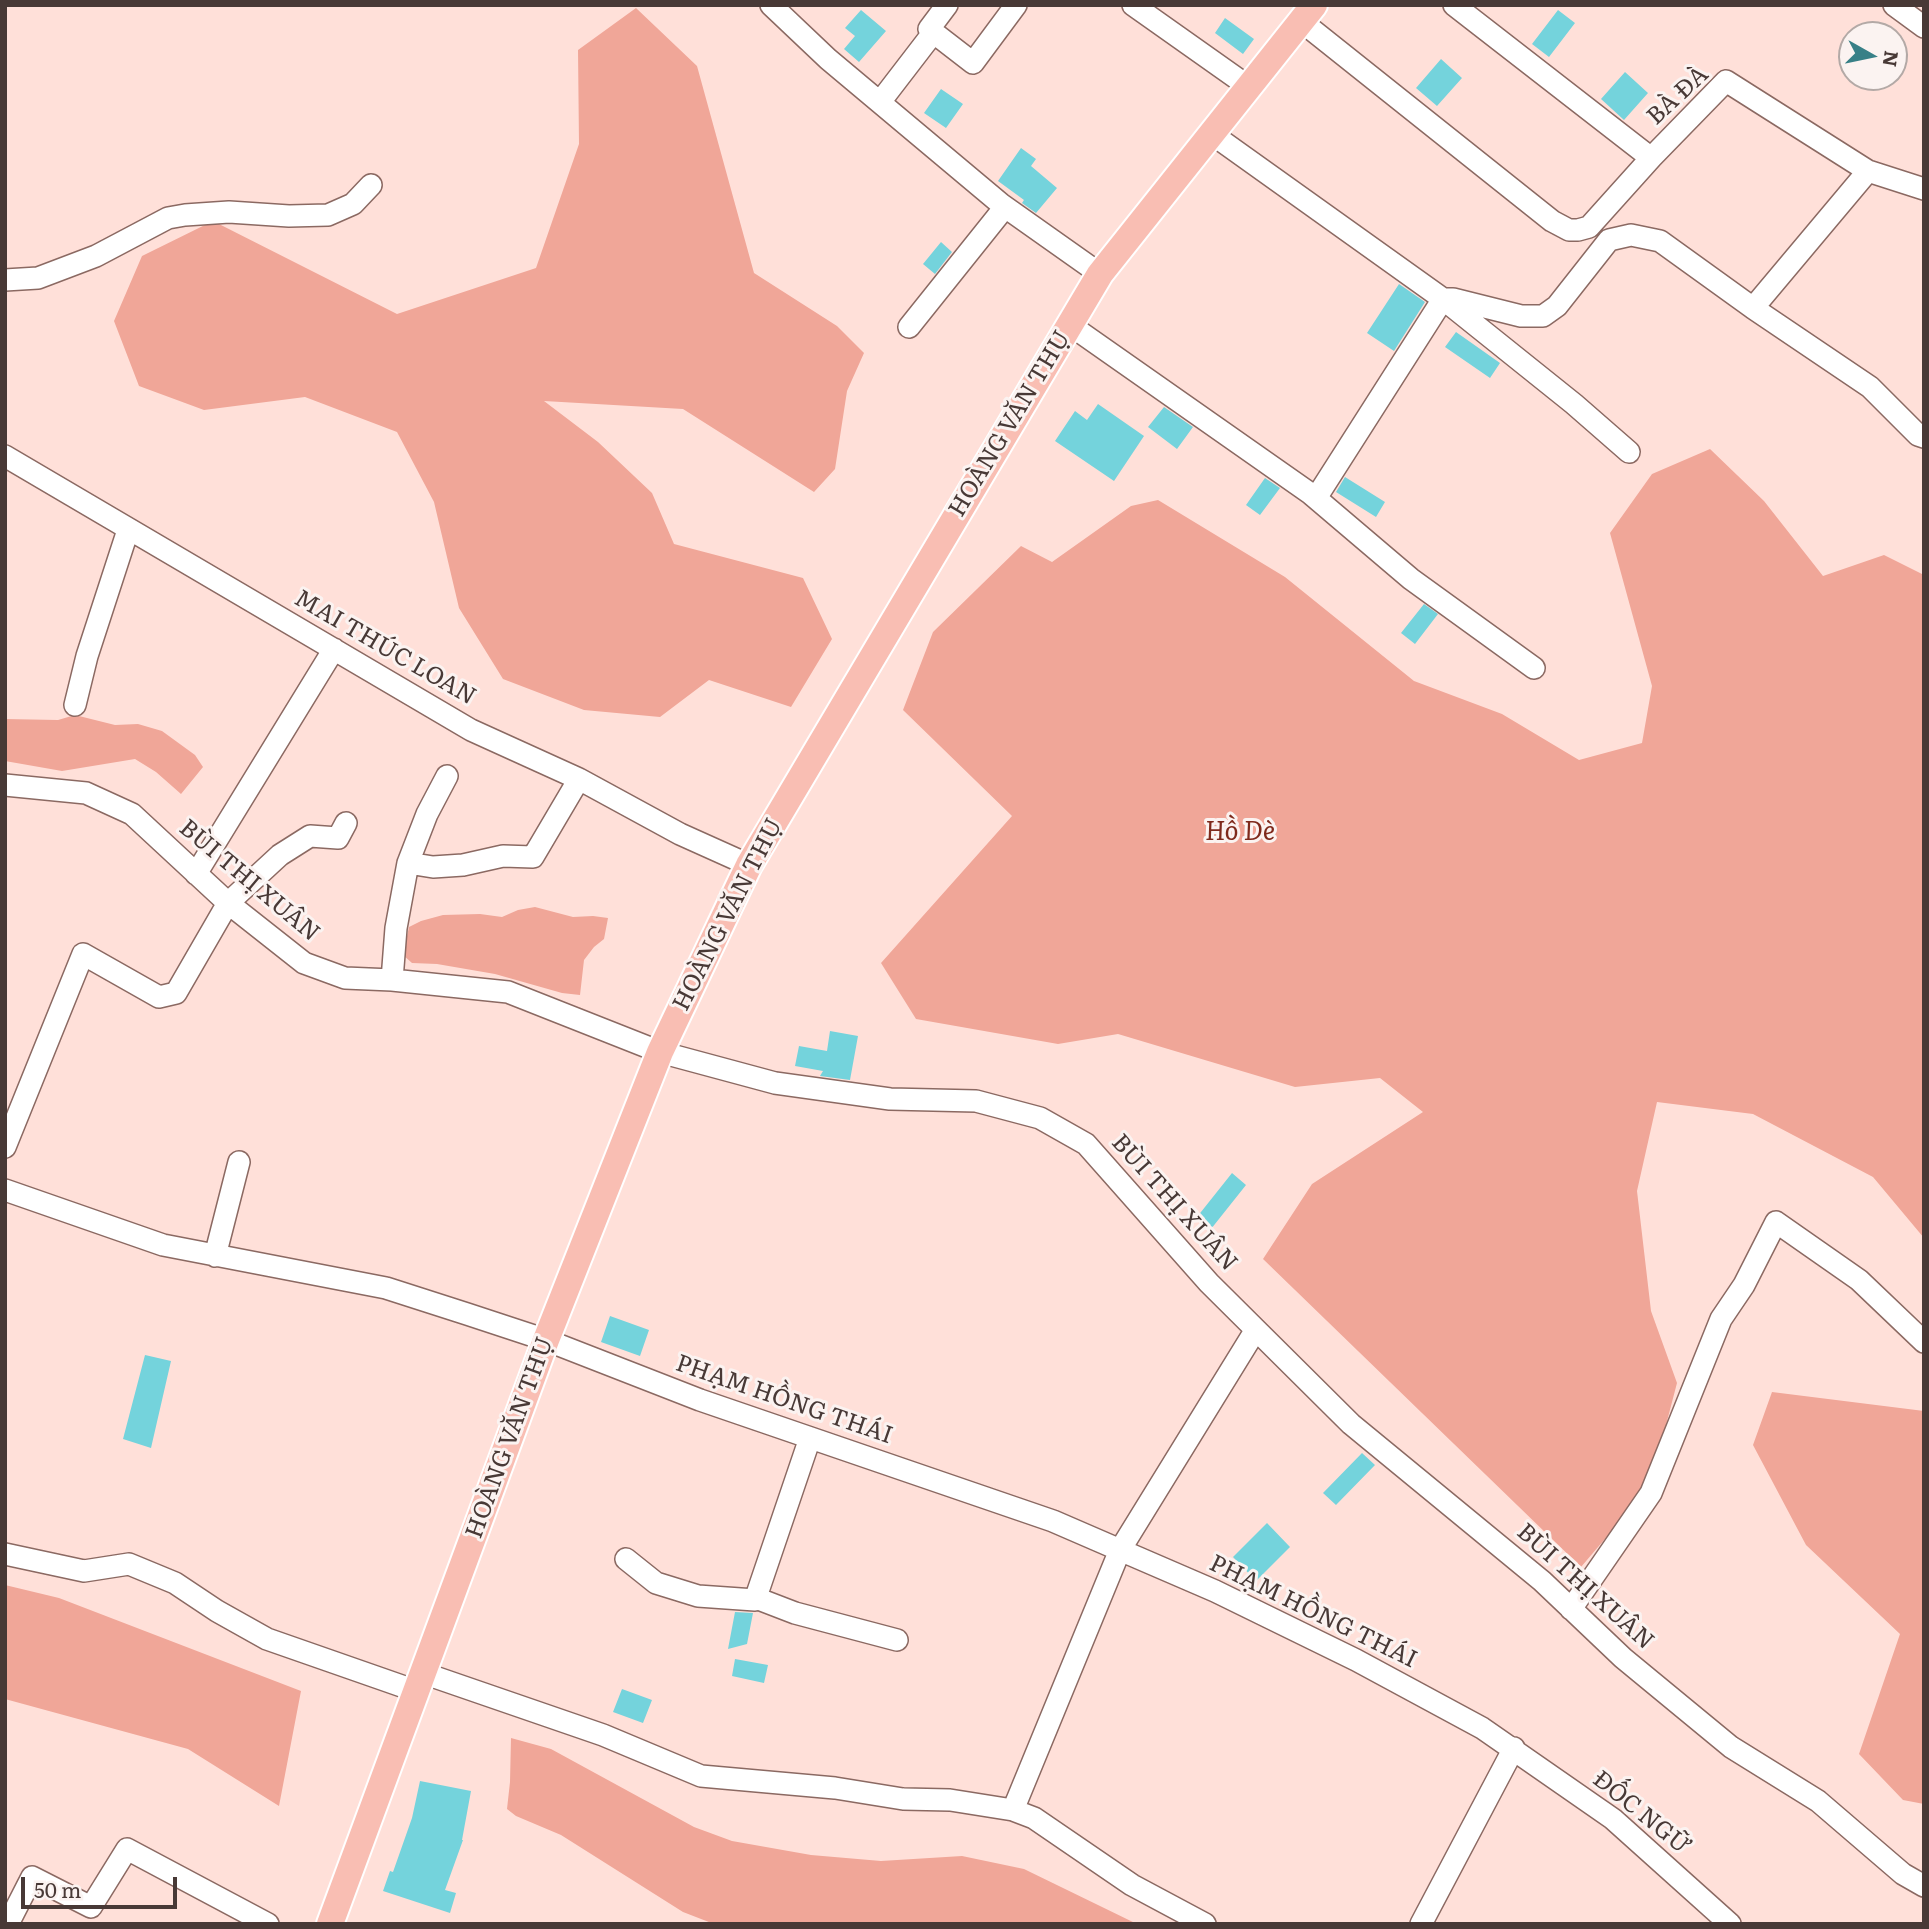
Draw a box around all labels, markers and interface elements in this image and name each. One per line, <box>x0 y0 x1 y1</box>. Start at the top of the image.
north arrow <box>1838 21 1908 91</box>
text: N <box>1877 49 1907 69</box>
street label: BÀ ĐÀ <box>1641 61 1715 131</box>
street label: HOÀNG VĂN THỤ <box>943 326 1077 522</box>
street label: MAI THÚC LOAN <box>289 584 481 712</box>
street label: BÙI THỊ XUÂN <box>173 814 325 948</box>
street label: HOÀNG VĂN THỤ <box>667 814 789 1016</box>
water label: Hồ Dè <box>1205 816 1275 848</box>
street label: BÙI THỊ XUÂN <box>1105 1129 1243 1277</box>
street label: HOÀNG VĂN THỤ <box>460 1333 560 1543</box>
street label: PHẠM HỒNG THÁI <box>672 1349 896 1451</box>
street label: BÙI THỊ XUÂN <box>1511 1518 1659 1656</box>
street label: PHẠM HỒNG THÁI <box>1204 1549 1422 1675</box>
street label: ĐỐC NGỮ <box>1587 1765 1695 1861</box>
scale bar <box>24 1862 180 1906</box>
text: 50 m <box>34 1873 81 1904</box>

